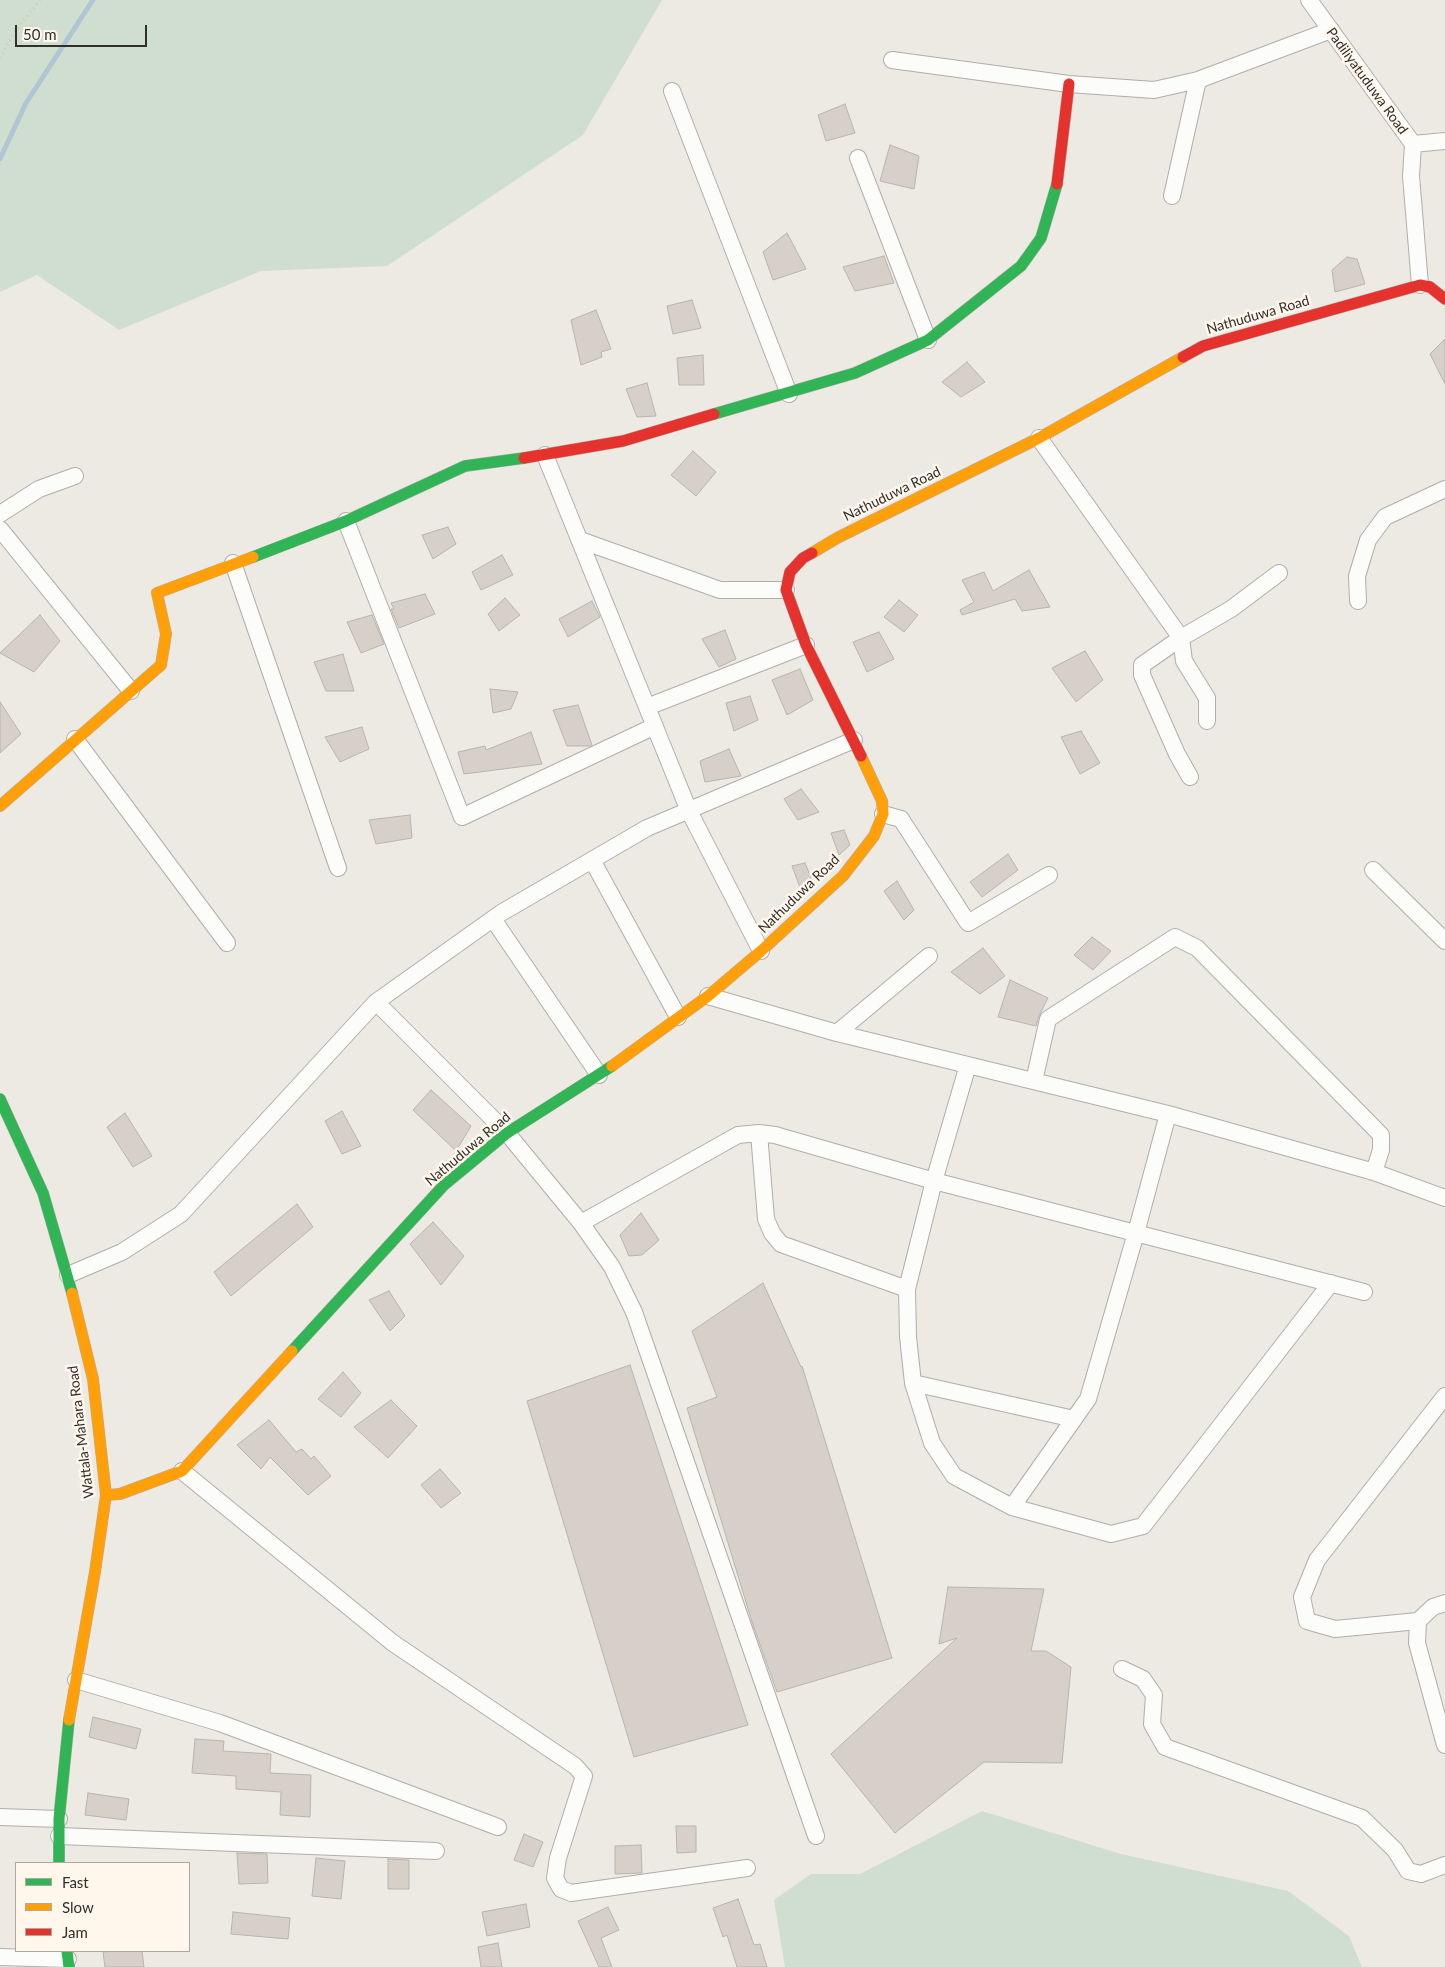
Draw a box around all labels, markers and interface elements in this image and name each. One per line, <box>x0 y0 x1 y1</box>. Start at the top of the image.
scale bar <box>18 15 150 47</box>
street label: Padiliyatuduwa Road <box>1323 24 1411 138</box>
text: 50 m <box>23 25 57 43</box>
street label: Nathuduwa Road <box>1205 292 1311 338</box>
street label: Nathuduwa Road <box>841 463 943 525</box>
street label: Nathuduwa Road <box>755 851 843 937</box>
street label: Nathuduwa Road <box>422 1108 514 1190</box>
street label: Wattala-Mahara Road <box>65 1365 97 1499</box>
legend <box>15 1862 190 1952</box>
text: Fast <box>62 1873 89 1891</box>
text: Slow <box>62 1898 94 1916</box>
text: Jam <box>62 1923 88 1941</box>

